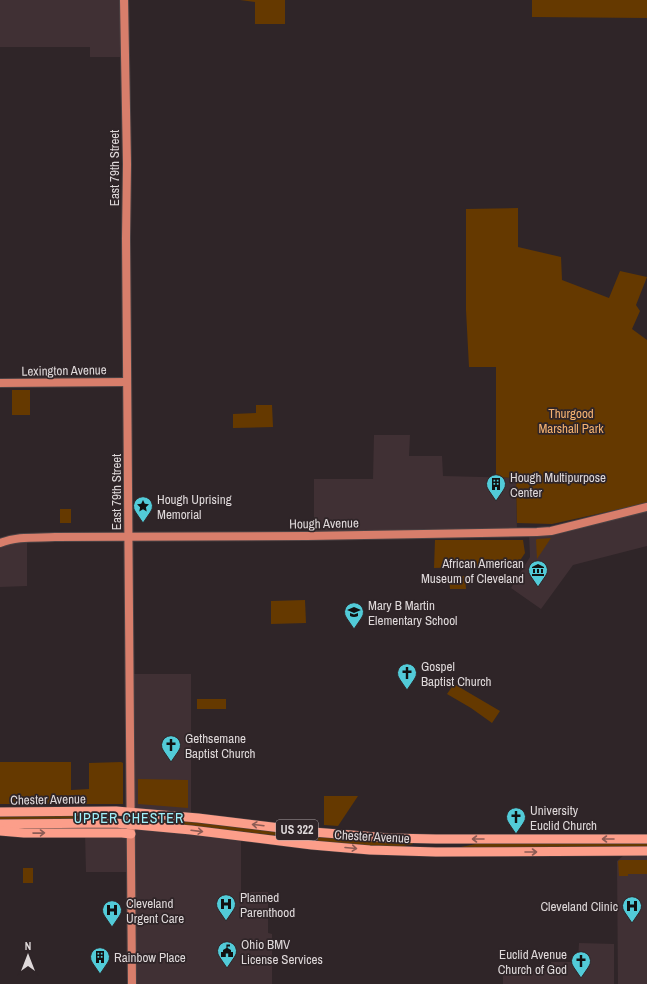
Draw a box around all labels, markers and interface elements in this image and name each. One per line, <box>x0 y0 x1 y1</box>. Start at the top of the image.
street label: East 79th Street <box>106 130 123 206</box>
street label: Lexington Avenue <box>21 361 107 380</box>
park label: Thurgood Marshall Park <box>538 405 604 437</box>
street label: East 79th Street <box>108 454 125 530</box>
place label: Hough Multipurpose Center <box>510 469 606 501</box>
building icon: Hough Multipurpose Center <box>485 473 507 501</box>
place label: Hough Uprising Memorial <box>157 491 232 523</box>
place icon: Hough Uprising Memorial <box>132 495 154 523</box>
street label: Hough Avenue <box>289 514 359 533</box>
place label: African American Museum of Cleveland <box>421 555 524 587</box>
museum icon: African American Museum of Cleveland <box>527 559 549 587</box>
place label: Mary B Martin Elementary School <box>368 597 457 629</box>
school or university icon: Mary B Martin Elementary School <box>343 601 365 629</box>
place label: Gospel Baptist Church <box>421 658 492 690</box>
church icon: Gospel Baptist Church <box>396 662 418 690</box>
place label: Gethsemane Baptist Church <box>185 730 256 762</box>
church icon: Gethsemane Baptist Church <box>160 734 182 762</box>
street label: Chester Avenue <box>10 790 86 809</box>
place label: University Euclid Church <box>530 802 597 834</box>
church icon: University Euclid Church <box>505 806 527 834</box>
district label: UPPER CHESTER <box>74 809 184 827</box>
road number: US 322 <box>276 820 318 840</box>
one-way arrow <box>252 821 265 829</box>
street label: Chester Avenue <box>334 826 410 847</box>
one-way arrow <box>190 827 203 834</box>
one-way arrow <box>32 829 45 837</box>
one-way arrow <box>472 835 485 843</box>
one-way arrow <box>602 835 615 843</box>
one-way arrow <box>344 845 357 852</box>
one-way arrow <box>524 848 537 856</box>
place label: Planned Parenthood <box>240 889 295 921</box>
hospital icon: Planned Parenthood <box>215 893 237 921</box>
place label: Cleveland Urgent Care <box>126 895 184 927</box>
hospital icon: Cleveland Clinic <box>621 895 643 923</box>
place label: Cleveland Clinic <box>540 898 618 915</box>
hospital icon: Cleveland Urgent Care <box>101 899 123 927</box>
north arrow <box>8 936 48 976</box>
place label: Ohio BMV License Services <box>241 936 323 968</box>
text: N <box>25 939 31 953</box>
public building icon: Ohio BMV License Services <box>216 940 238 968</box>
building icon: Rainbow Place <box>89 946 111 974</box>
place label: Euclid Avenue Church of God <box>498 946 567 978</box>
place label: Rainbow Place <box>114 949 186 966</box>
church icon: Euclid Avenue Church of God <box>570 950 592 978</box>

